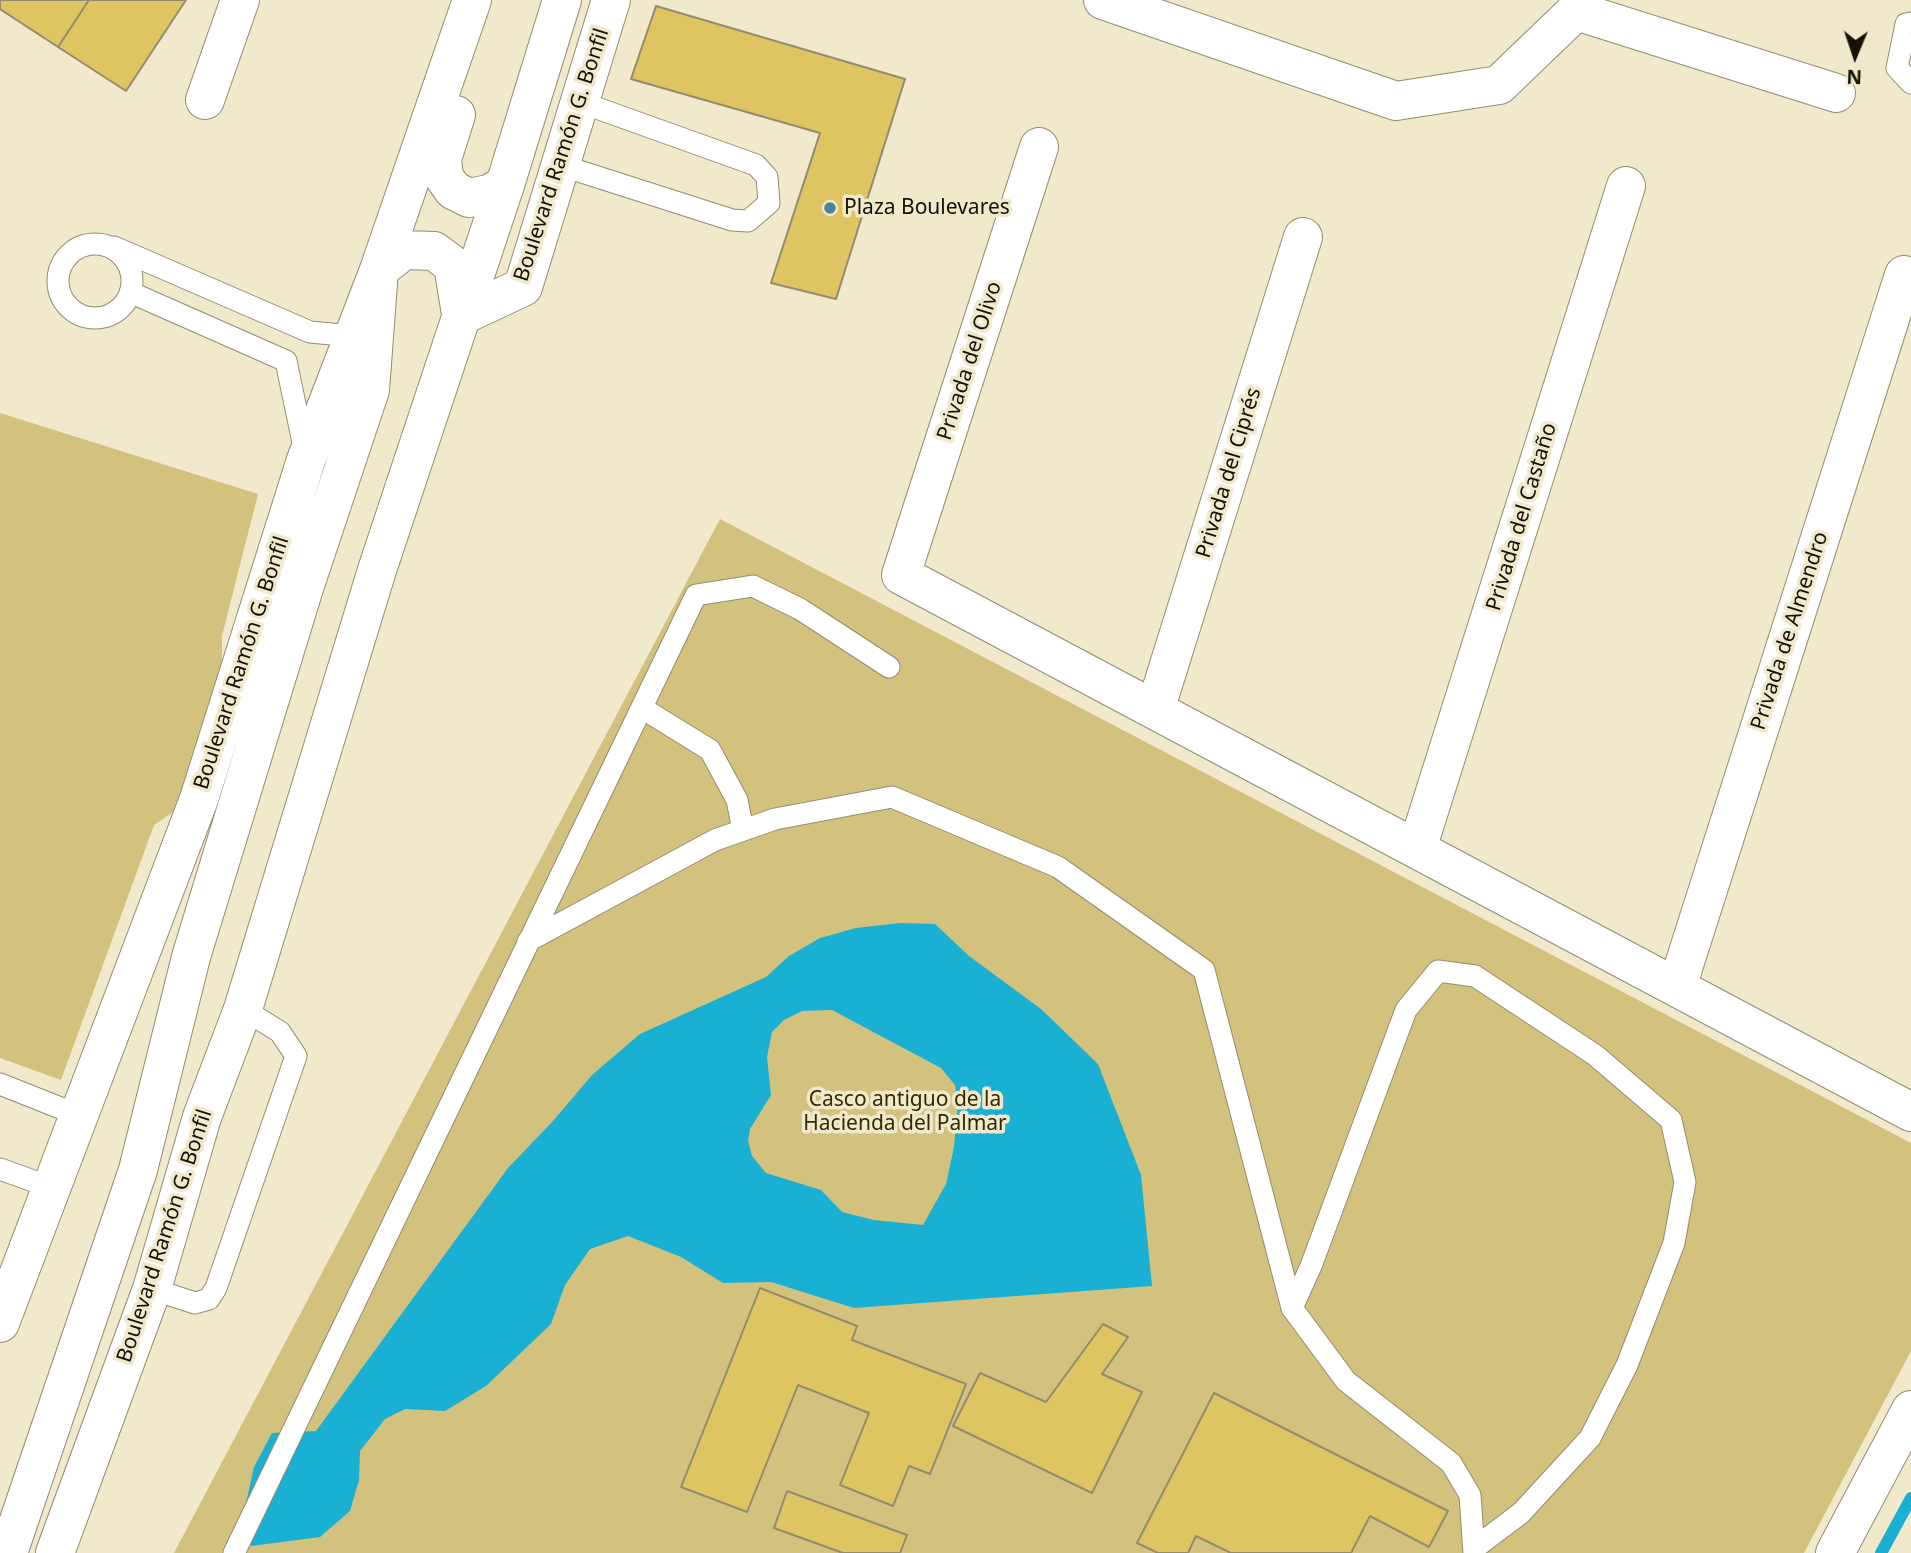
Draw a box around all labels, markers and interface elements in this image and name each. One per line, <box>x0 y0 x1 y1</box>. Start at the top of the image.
north arrow <box>1820 21 1890 91</box>
street label: Boulevard Ramón G. Bonfil <box>509 25 615 285</box>
text: N <box>1846 64 1862 90</box>
place label: Plaza Boulevares <box>844 195 1010 221</box>
marker: Plaza Boulevares <box>822 200 838 216</box>
street label: Privada del Olivo <box>932 278 1008 444</box>
street label: Privada del Ciprés <box>1191 385 1267 561</box>
street label: Privada del Castaño <box>1481 420 1563 614</box>
street label: Privada de Almendro <box>1746 529 1834 733</box>
street label: Boulevard Ramón G. Bonfil <box>189 533 295 793</box>
park label: Casco antiguo de la Hacienda del Palmar <box>803 1087 1007 1137</box>
street label: Boulevard Ramón G. Bonfil <box>112 1106 218 1366</box>

